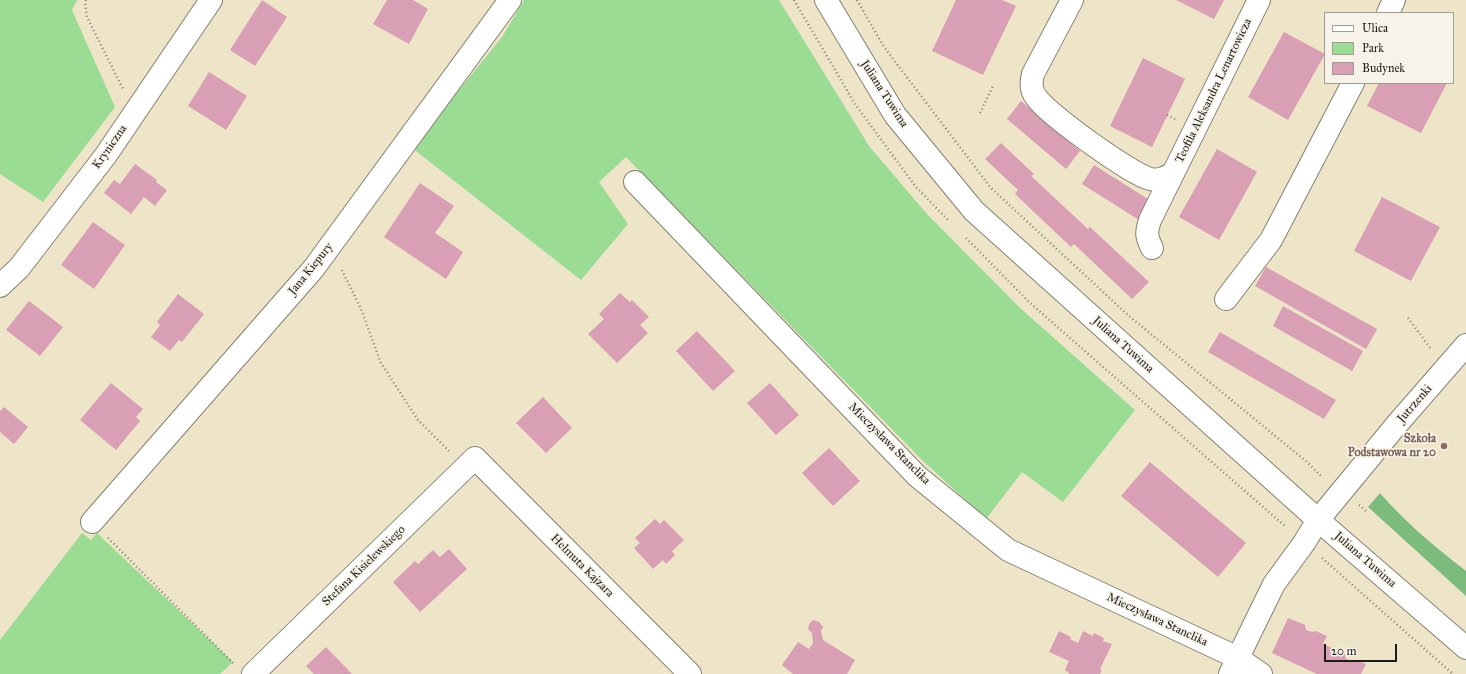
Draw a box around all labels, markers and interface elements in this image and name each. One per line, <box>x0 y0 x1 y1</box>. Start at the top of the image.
legend <box>1324 12 1454 84</box>
street label: Teofila Aleksandra Lenartowicza <box>1173 16 1255 166</box>
text: Ulica <box>1362 21 1388 35</box>
text: Park <box>1362 41 1384 55</box>
street label: Juliana Tuwima <box>857 58 911 130</box>
text: Budynek <box>1362 61 1405 75</box>
street label: Kryniczna <box>90 122 130 172</box>
street label: Jana Kiepury <box>286 240 336 298</box>
street label: Juliana Tuwima <box>1089 314 1157 376</box>
street label: Jutrzenki <box>1395 382 1435 426</box>
street label: Mieczysława Stanclika <box>845 400 933 488</box>
place label: Szkoła Podstawowa nr 20 <box>1348 432 1436 460</box>
marker: Szkoła Podstawowa nr 20 <box>1439 441 1449 451</box>
street label: Stefana Kisielewskiego <box>320 523 408 609</box>
street label: Juliana Tuwima <box>1331 529 1399 591</box>
street label: Helmuta Kajzara <box>547 531 617 601</box>
street label: Mieczysława Stanclika <box>1104 590 1210 650</box>
scale bar <box>1326 636 1399 662</box>
text: 20 m <box>1331 644 1357 658</box>

